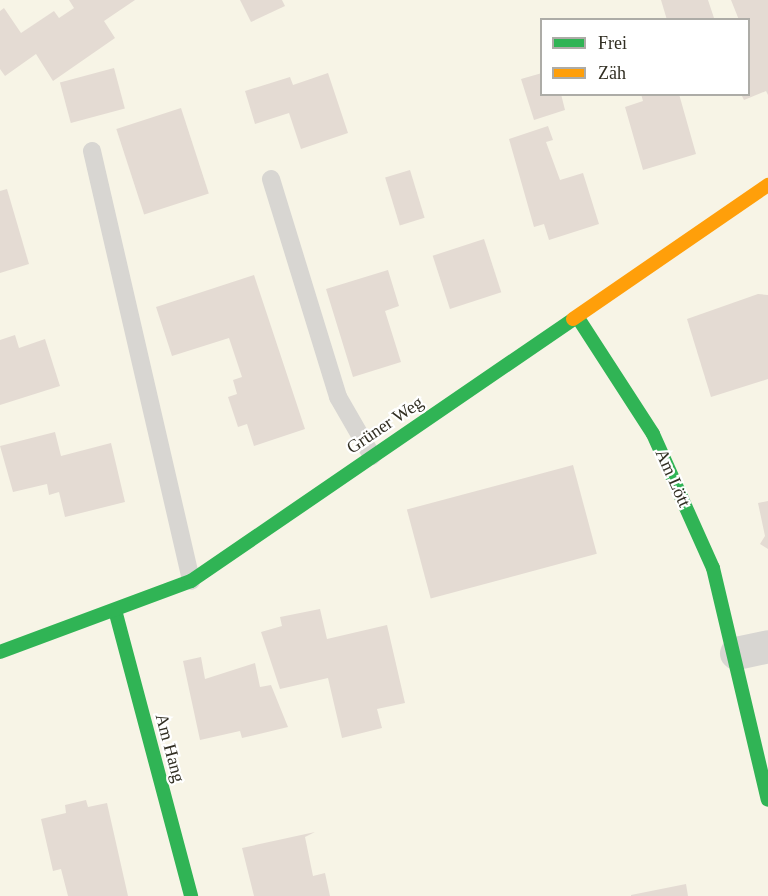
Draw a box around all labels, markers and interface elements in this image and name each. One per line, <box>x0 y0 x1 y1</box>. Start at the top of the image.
legend <box>540 18 750 96</box>
text: Frei <box>598 33 627 53</box>
text: Zäh <box>598 63 626 83</box>
street label: Grüner Weg <box>342 391 428 459</box>
street label: Am Lött <box>651 446 695 510</box>
street label: Am Hang <box>150 711 190 785</box>

